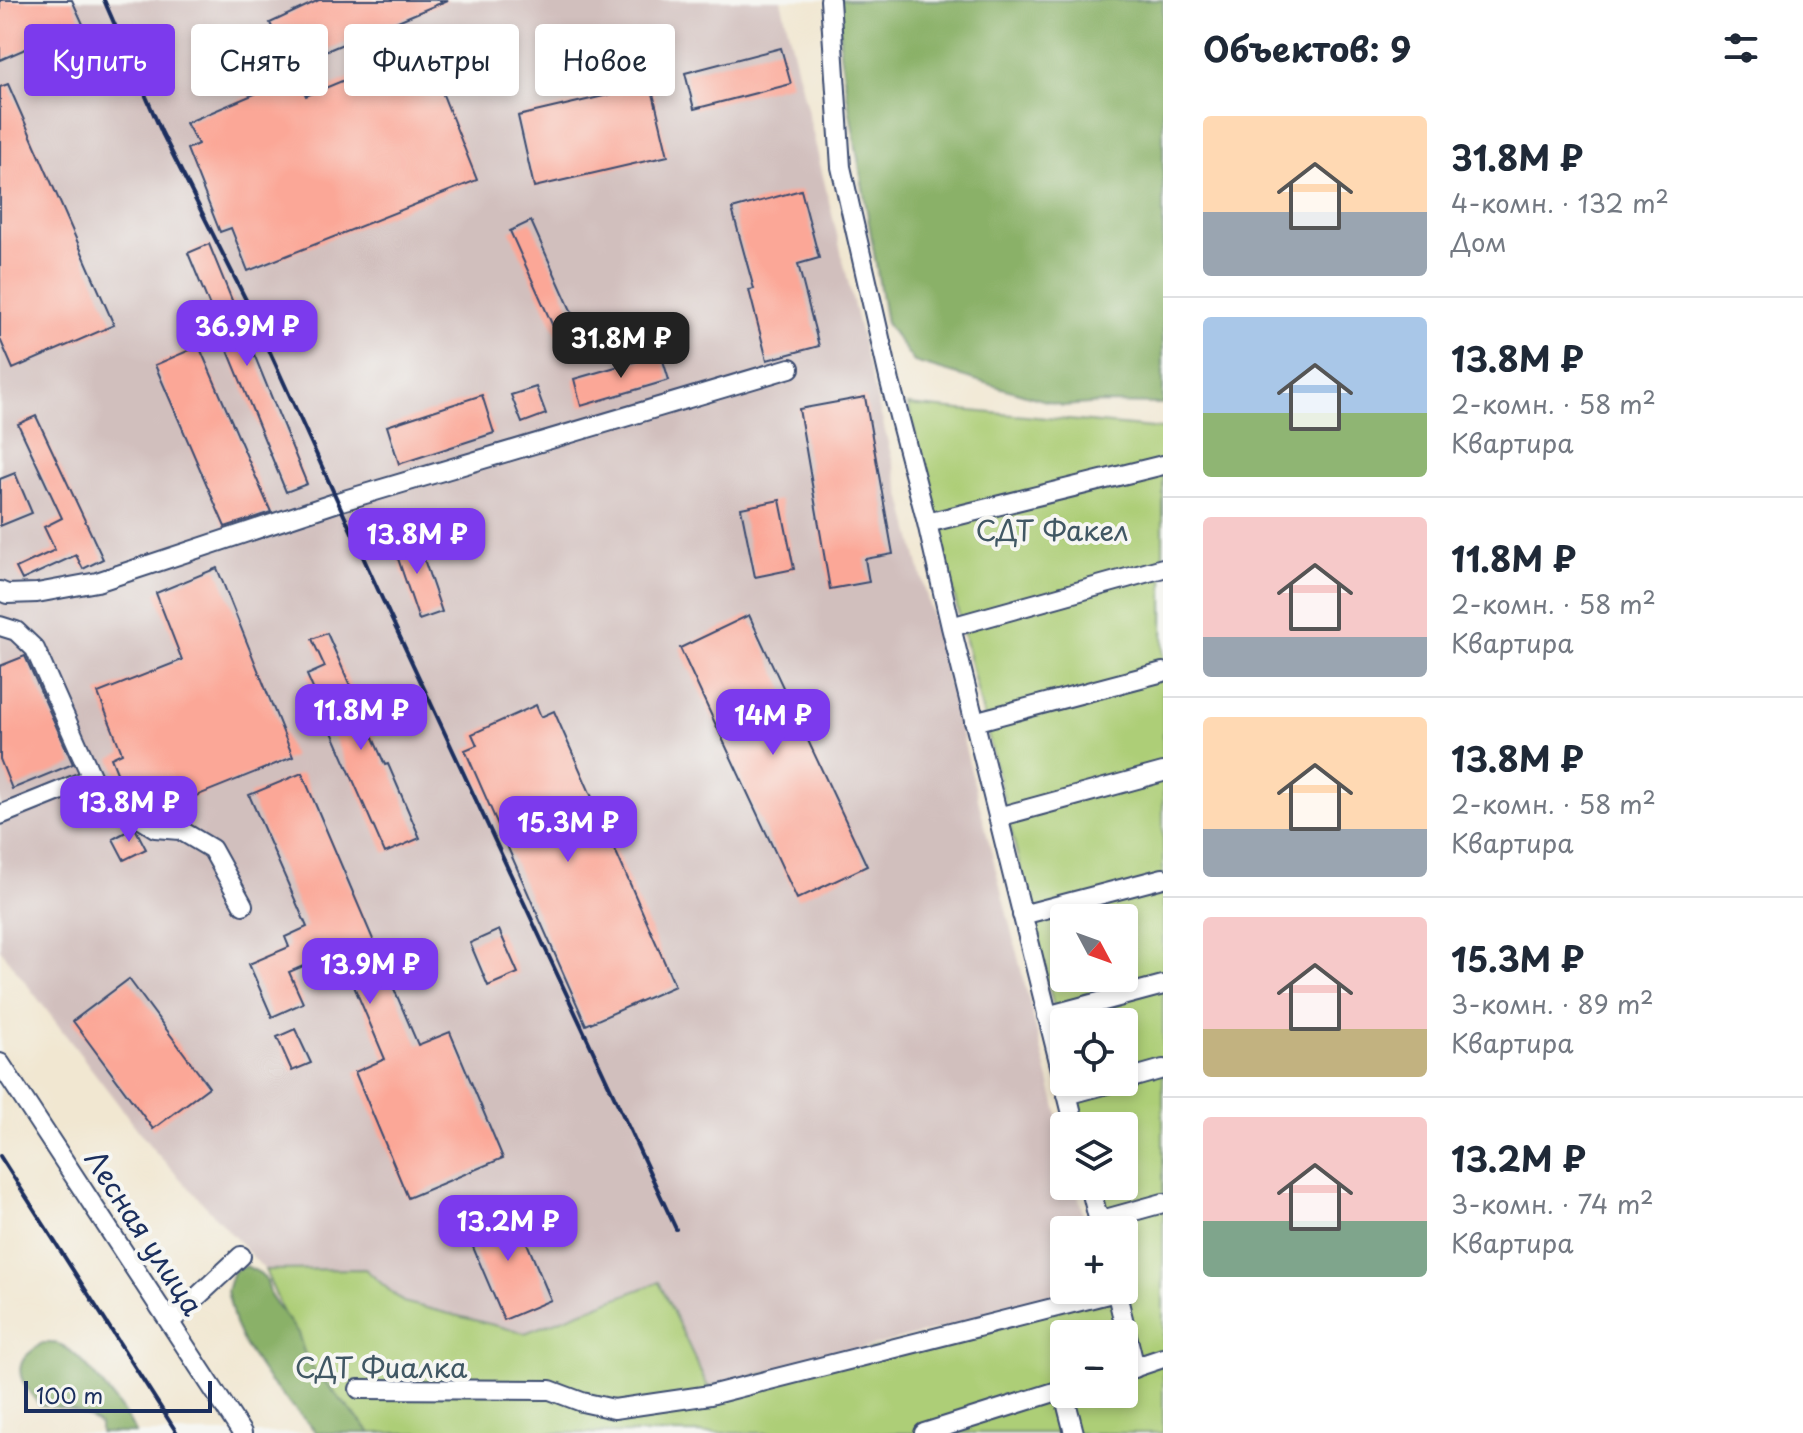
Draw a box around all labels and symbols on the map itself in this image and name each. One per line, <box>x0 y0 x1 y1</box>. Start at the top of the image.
pin: 36.9M ₽ <box>173 300 321 368</box>
pin: 31.8M ₽ <box>547 312 695 380</box>
pin: 13.8M ₽ <box>343 508 491 576</box>
park label: СДТ Факел <box>975 508 1129 551</box>
pin: 11.8M ₽ <box>287 684 435 752</box>
pin: 14M ₽ <box>717 689 829 757</box>
pin: 13.8M ₽ <box>55 776 203 844</box>
pin: 15.3M ₽ <box>494 796 642 864</box>
north arrow <box>1050 904 1138 992</box>
pin: 13.9M ₽ <box>296 938 444 1006</box>
street label: Лесная улица <box>75 1140 215 1324</box>
pin: 13.2M ₽ <box>434 1195 582 1263</box>
park label: СДТ Фиалка <box>295 1345 468 1388</box>
scale bar <box>24 1377 212 1413</box>

